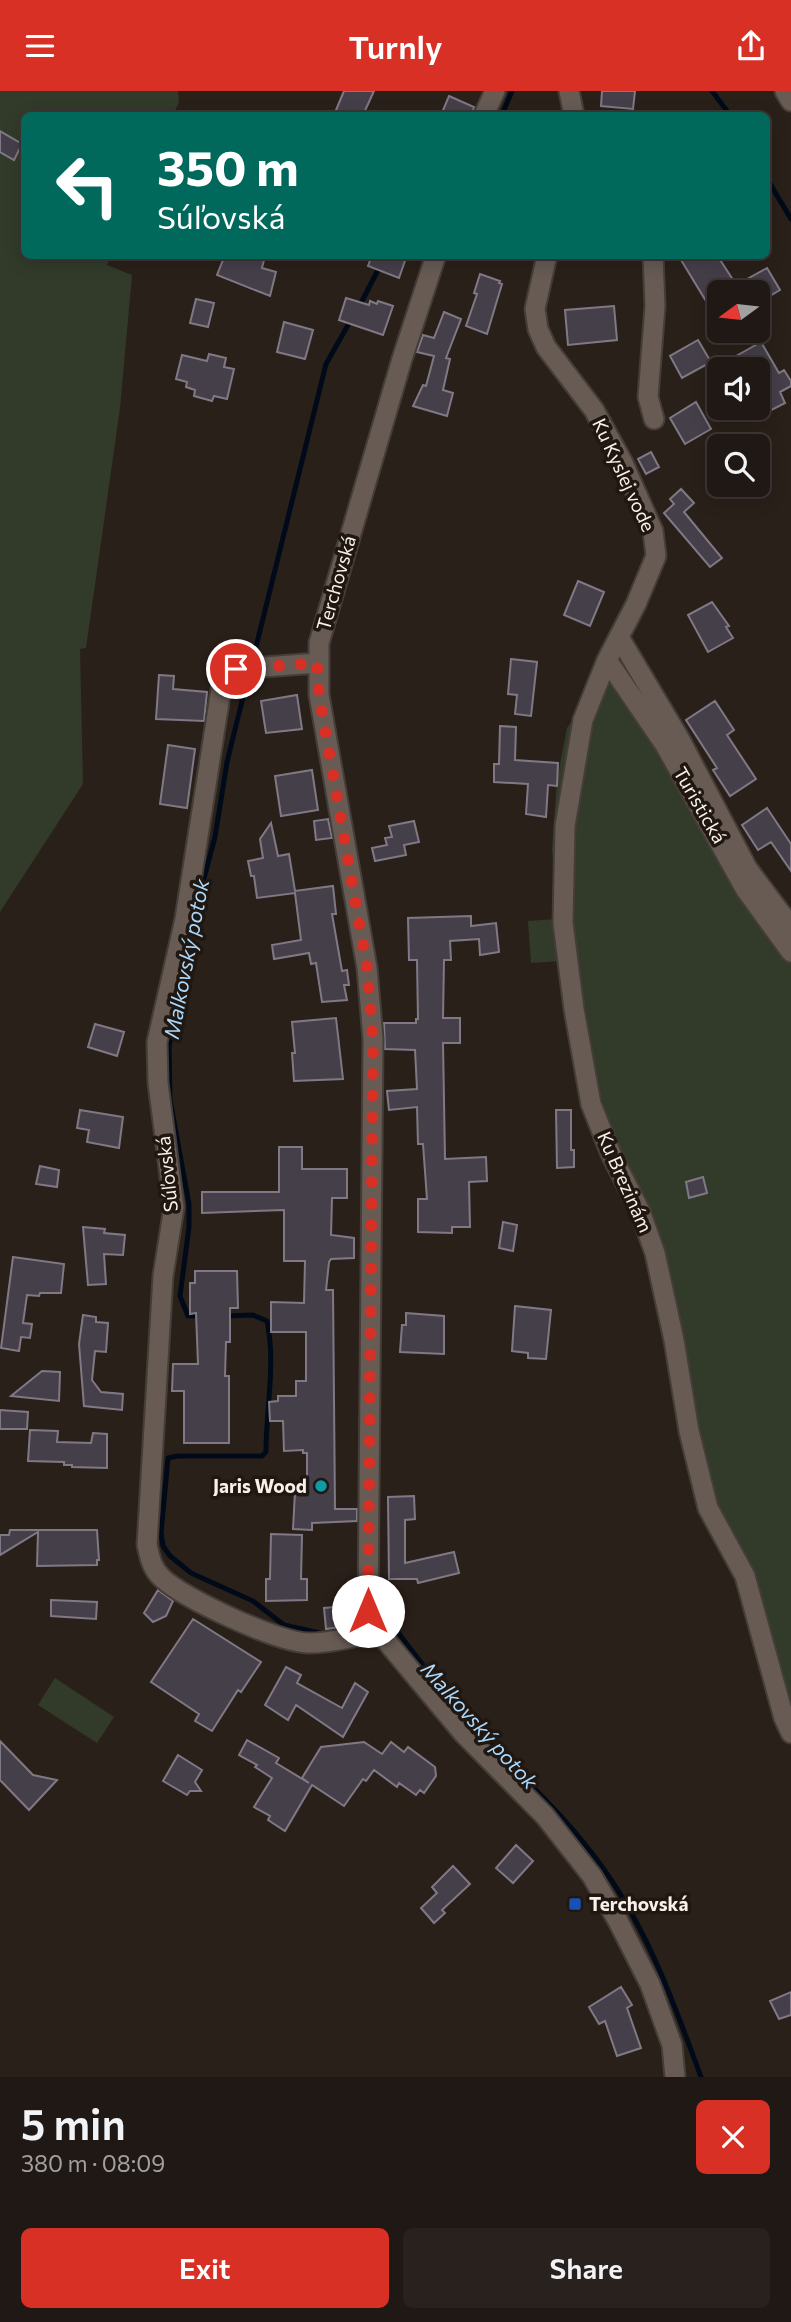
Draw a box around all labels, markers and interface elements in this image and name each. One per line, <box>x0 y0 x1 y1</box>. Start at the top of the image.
text: Turnly <box>349 26 442 66</box>
icon: menu <box>21 27 59 65</box>
icon: share <box>732 27 770 65</box>
text: 350 m <box>157 136 299 196</box>
icon: left <box>42 140 133 231</box>
text: Súľovská <box>157 196 285 236</box>
north arrow <box>707 280 770 343</box>
map controls <box>707 280 770 497</box>
button: sound <box>707 357 770 420</box>
street label: Ku Kyslej vode <box>588 414 661 535</box>
button: search <box>707 434 770 497</box>
street label: Terchovská <box>311 533 360 633</box>
pin <box>206 639 266 699</box>
icon: arrive <box>217 650 255 688</box>
street label: Turistická <box>669 762 732 847</box>
water label: Malkovský potok <box>158 876 213 1041</box>
street label: Ku Brezinám <box>593 1128 658 1236</box>
street label: Súľovská <box>151 1135 182 1213</box>
place label: Jaris Wood <box>213 1474 307 1497</box>
marker: Jaris Wood <box>313 1478 329 1494</box>
position arrow <box>331 1574 405 1648</box>
water label: Malkovský potok <box>416 1656 544 1794</box>
place label: Terchovská <box>589 1892 688 1915</box>
marker: Terchovská <box>567 1896 583 1912</box>
text: 5 min <box>21 2097 126 2149</box>
button: close <box>696 2100 770 2174</box>
text: 380 m · 08:09 <box>21 2149 165 2177</box>
button: Exit <box>21 2228 389 2308</box>
button: Share <box>403 2228 770 2308</box>

